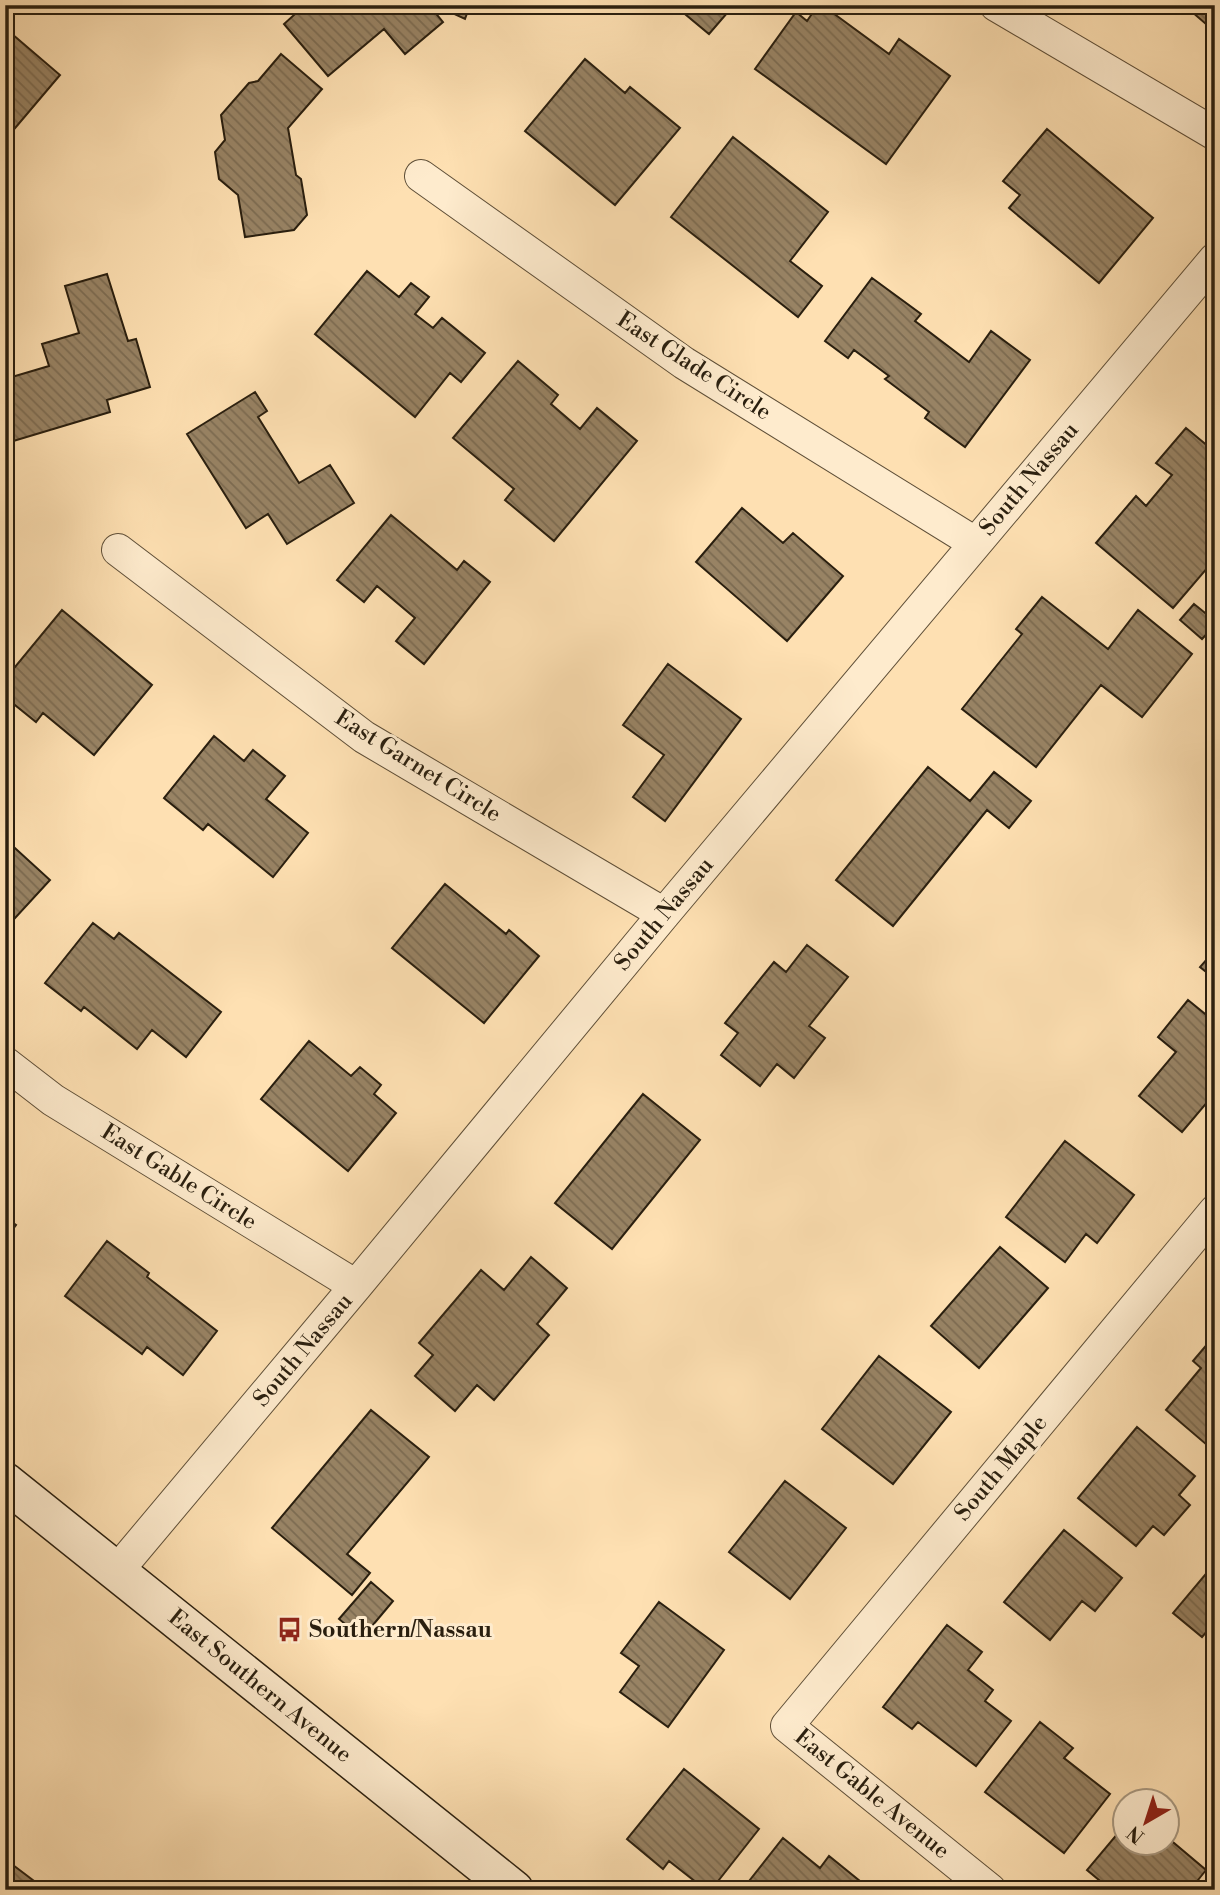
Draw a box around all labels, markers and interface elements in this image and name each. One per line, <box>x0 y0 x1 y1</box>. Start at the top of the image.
street label: East Glade Circle <box>612 306 776 426</box>
street label: South Nassau <box>973 417 1085 541</box>
street label: East Garnet Circle <box>330 704 506 828</box>
street label: South Nassau <box>608 852 720 976</box>
street label: East Gable Circle <box>96 1118 262 1236</box>
street label: South Nassau <box>247 1288 359 1412</box>
street label: South Maple <box>949 1409 1053 1527</box>
street label: East Southern Avenue <box>163 1603 357 1769</box>
bus stop icon: Southern/Nassau <box>275 1616 303 1644</box>
place label: Southern/Nassau <box>309 1616 492 1644</box>
street label: East Gable Avenue <box>789 1723 955 1865</box>
north arrow <box>1112 1786 1182 1856</box>
text: N <box>1123 1820 1149 1848</box>

